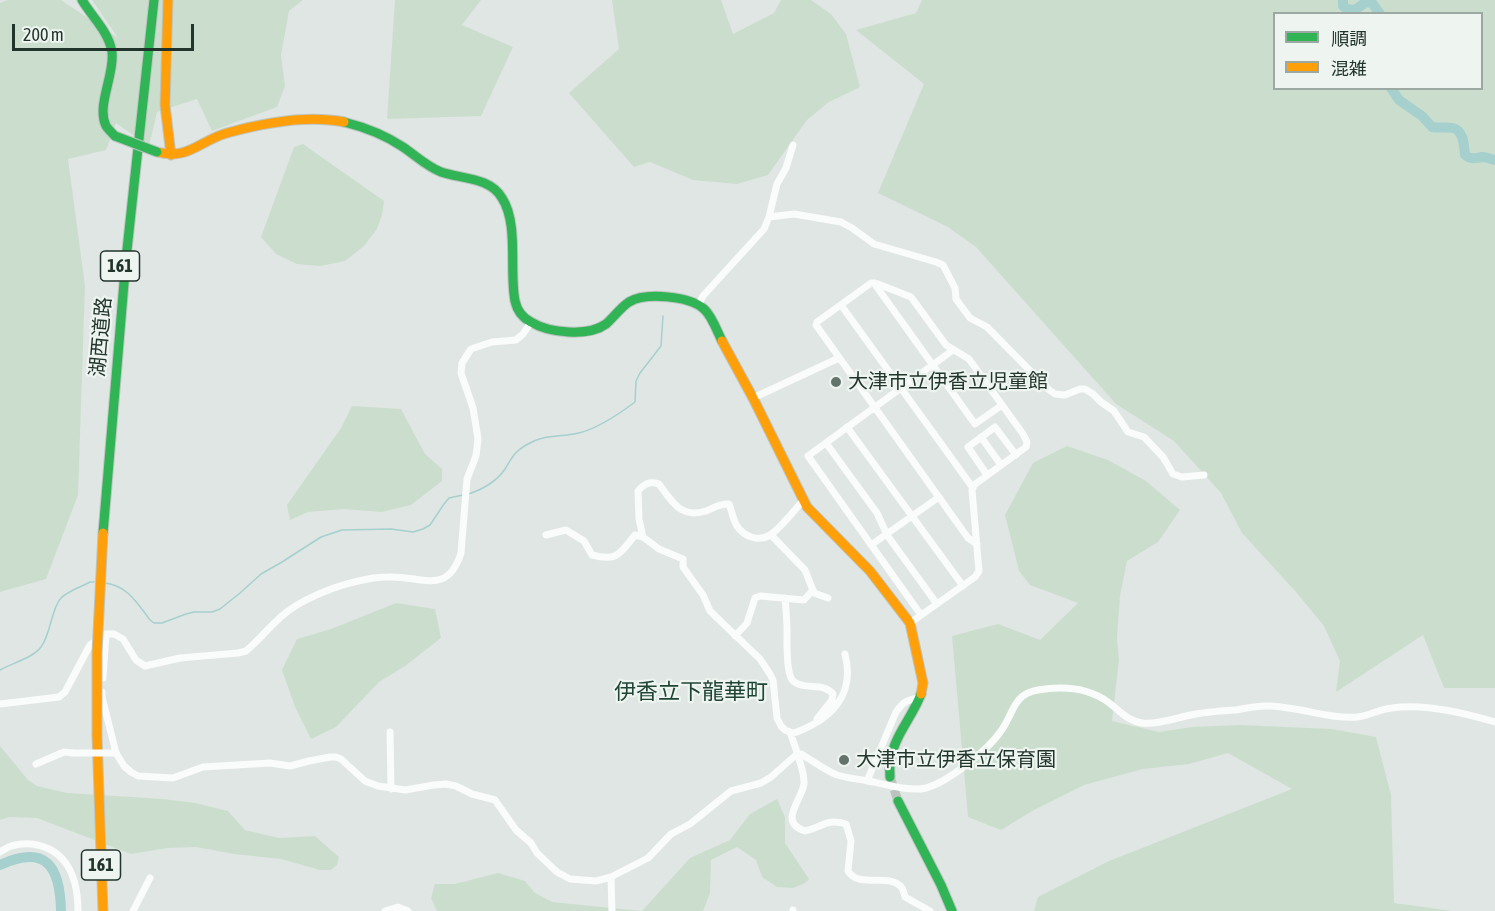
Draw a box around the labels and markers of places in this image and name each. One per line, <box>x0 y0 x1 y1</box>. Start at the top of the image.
place label: 大津市立伊香立児童館 <box>848 370 1048 394</box>
marker: 大津市立伊香立児童館 <box>829 375 843 389</box>
place label: 大津市立伊香立保育園 <box>856 748 1056 772</box>
marker: 大津市立伊香立保育園 <box>837 753 851 767</box>

